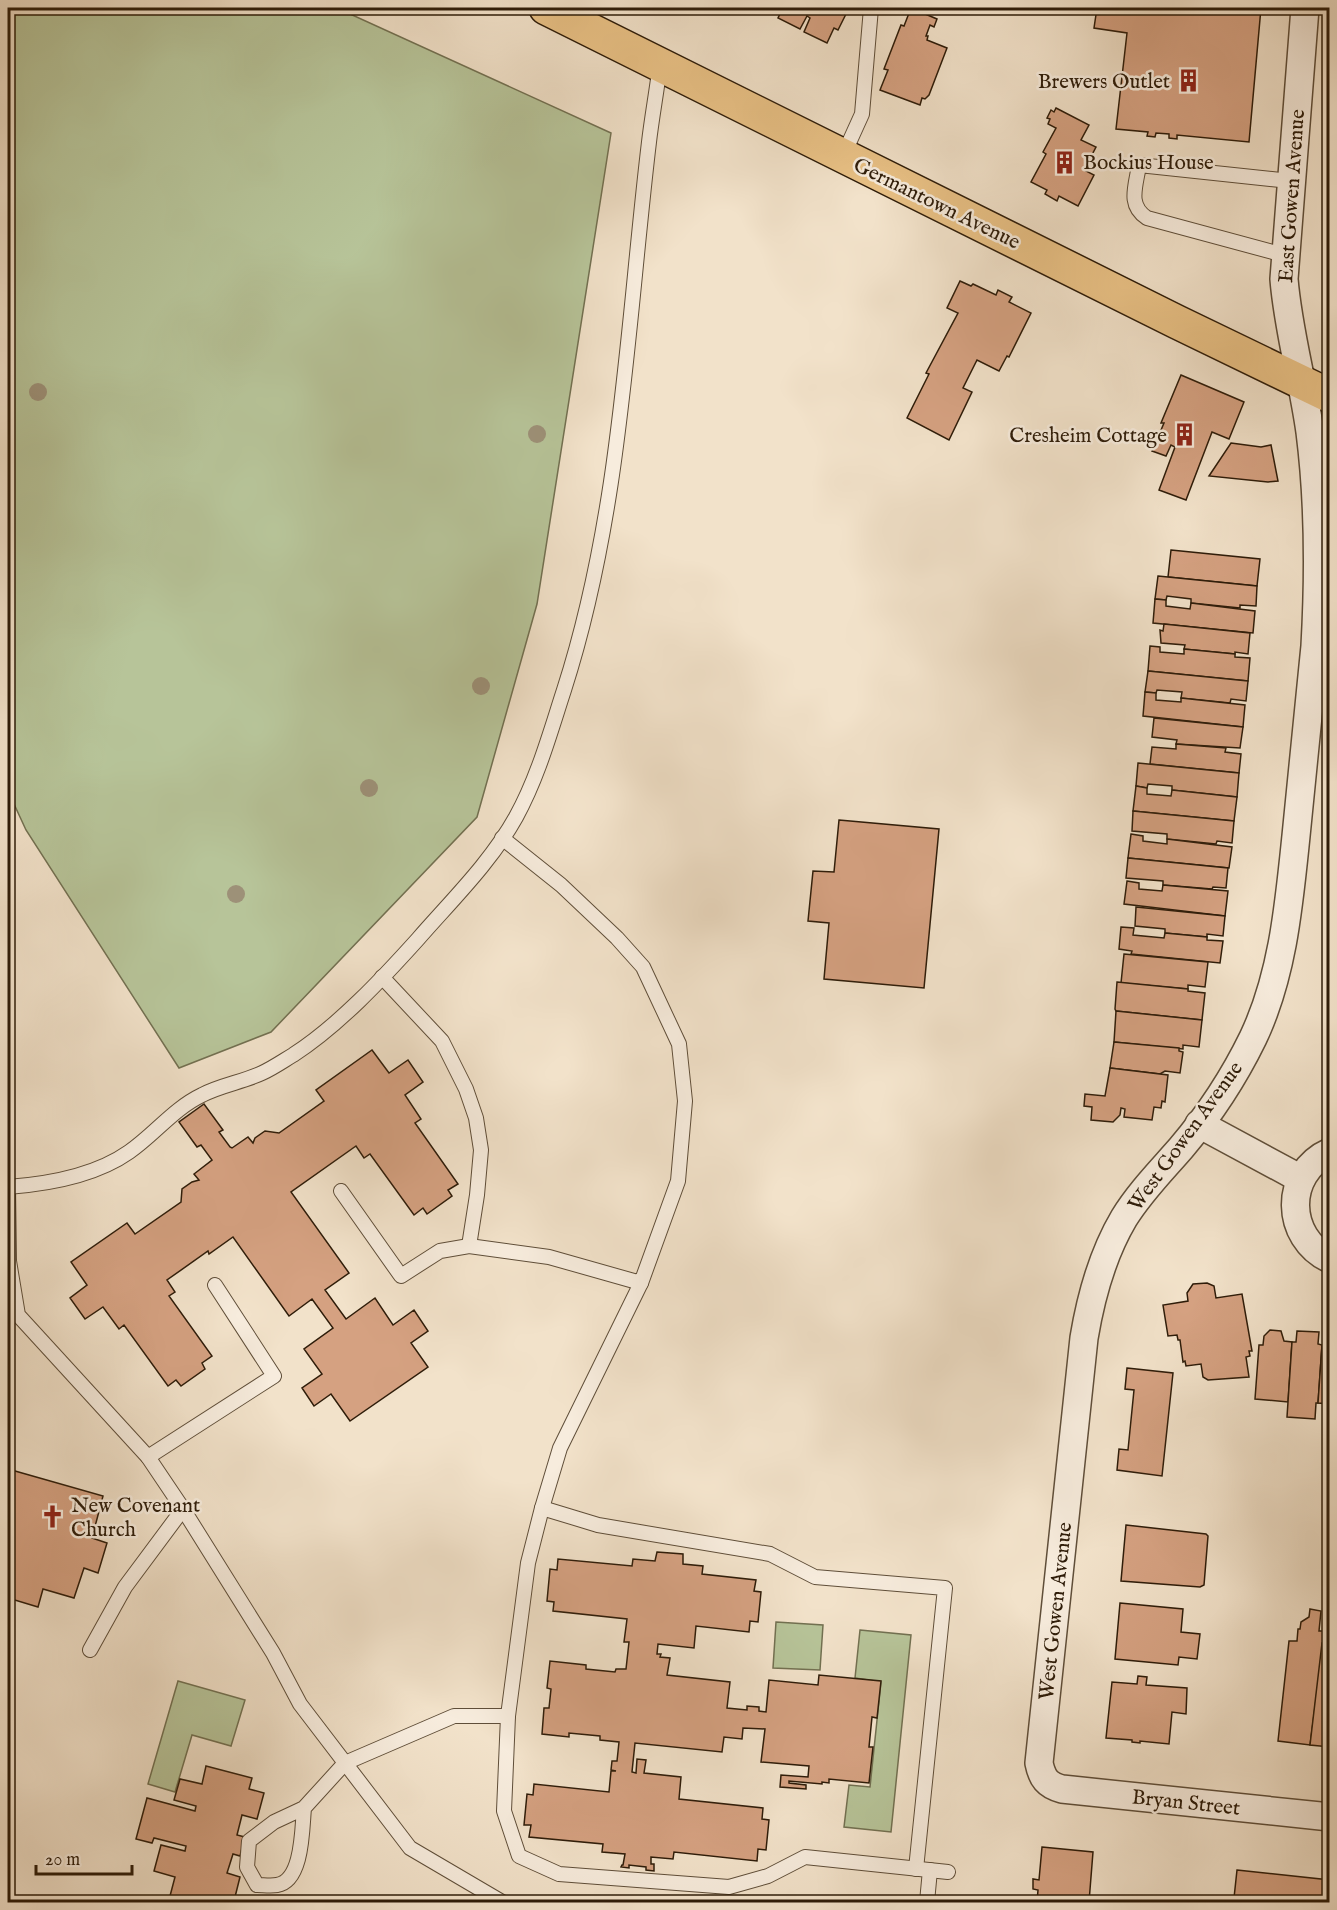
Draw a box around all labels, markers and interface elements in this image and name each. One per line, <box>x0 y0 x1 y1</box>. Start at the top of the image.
building icon: Brewers Outlet <box>1175 68 1201 94</box>
place label: Brewers Outlet <box>1038 69 1170 96</box>
street label: East Gowen Avenue <box>1273 108 1312 284</box>
building icon: Bockius House <box>1052 149 1078 175</box>
place label: Bockius House <box>1083 150 1214 177</box>
street label: Germantown Avenue <box>848 152 1025 257</box>
building icon: Cresheim Cottage <box>1172 422 1198 448</box>
place label: Cresheim Cottage <box>1009 423 1167 450</box>
street label: West Gowen Avenue <box>1123 1056 1250 1217</box>
place label: New Covenant Church <box>71 1493 200 1544</box>
church icon: New Covenant Church <box>40 1504 66 1530</box>
street label: West Gowen Avenue <box>1034 1520 1079 1702</box>
street label: Bryan Street <box>1130 1784 1241 1823</box>
scale bar <box>36 1838 132 1876</box>
text: 20 m <box>45 1849 80 1872</box>

